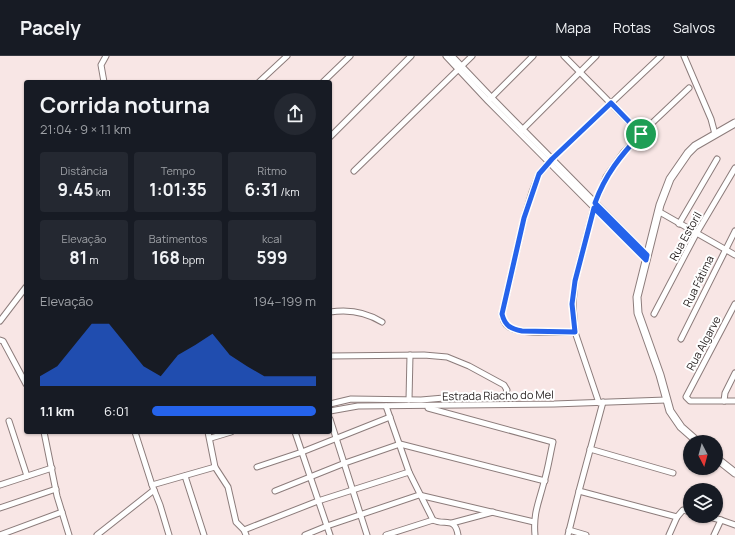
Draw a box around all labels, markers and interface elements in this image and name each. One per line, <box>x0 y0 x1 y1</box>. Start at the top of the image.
text: Pacely <box>20 15 81 41</box>
text: Mapa <box>555 18 591 37</box>
text: Rotas <box>613 18 651 37</box>
text: Salvos <box>673 18 715 37</box>
text: Corrida noturna <box>40 90 210 120</box>
button: share <box>274 93 316 135</box>
pin <box>624 117 658 151</box>
text: 21:04 · 9 × 1.1 km <box>40 120 131 138</box>
icon: arrive <box>630 123 652 145</box>
text: Distância <box>60 163 108 178</box>
text: Tempo <box>161 163 195 178</box>
text: Ritmo <box>257 163 287 178</box>
text: 9.45 <box>58 178 93 201</box>
text: 1:01:35 <box>149 178 207 201</box>
text: 6:31 <box>245 178 278 201</box>
text: km <box>93 184 110 199</box>
text: /km <box>278 184 299 199</box>
street label: Rua Estoril <box>665 209 705 263</box>
text: Elevação <box>61 231 107 246</box>
text: Batimentos <box>149 231 207 246</box>
text: kcal <box>262 231 282 246</box>
text: 81 <box>69 246 87 269</box>
text: 168 <box>152 246 180 269</box>
text: 599 <box>256 246 288 269</box>
text: m <box>87 252 99 267</box>
text: bpm <box>180 252 205 267</box>
street label: Rua Fátima <box>679 253 717 309</box>
text: Elevação <box>40 292 93 310</box>
text: 194–199 m <box>254 292 316 310</box>
street label: Rua Algarve <box>682 313 724 373</box>
street label: Estrada Riacho do Mel <box>442 387 554 403</box>
text: 1.1 km <box>40 402 75 420</box>
text: 6:01 <box>104 402 129 420</box>
north arrow <box>683 435 723 475</box>
map controls <box>683 435 723 523</box>
button: layers <box>683 483 723 523</box>

